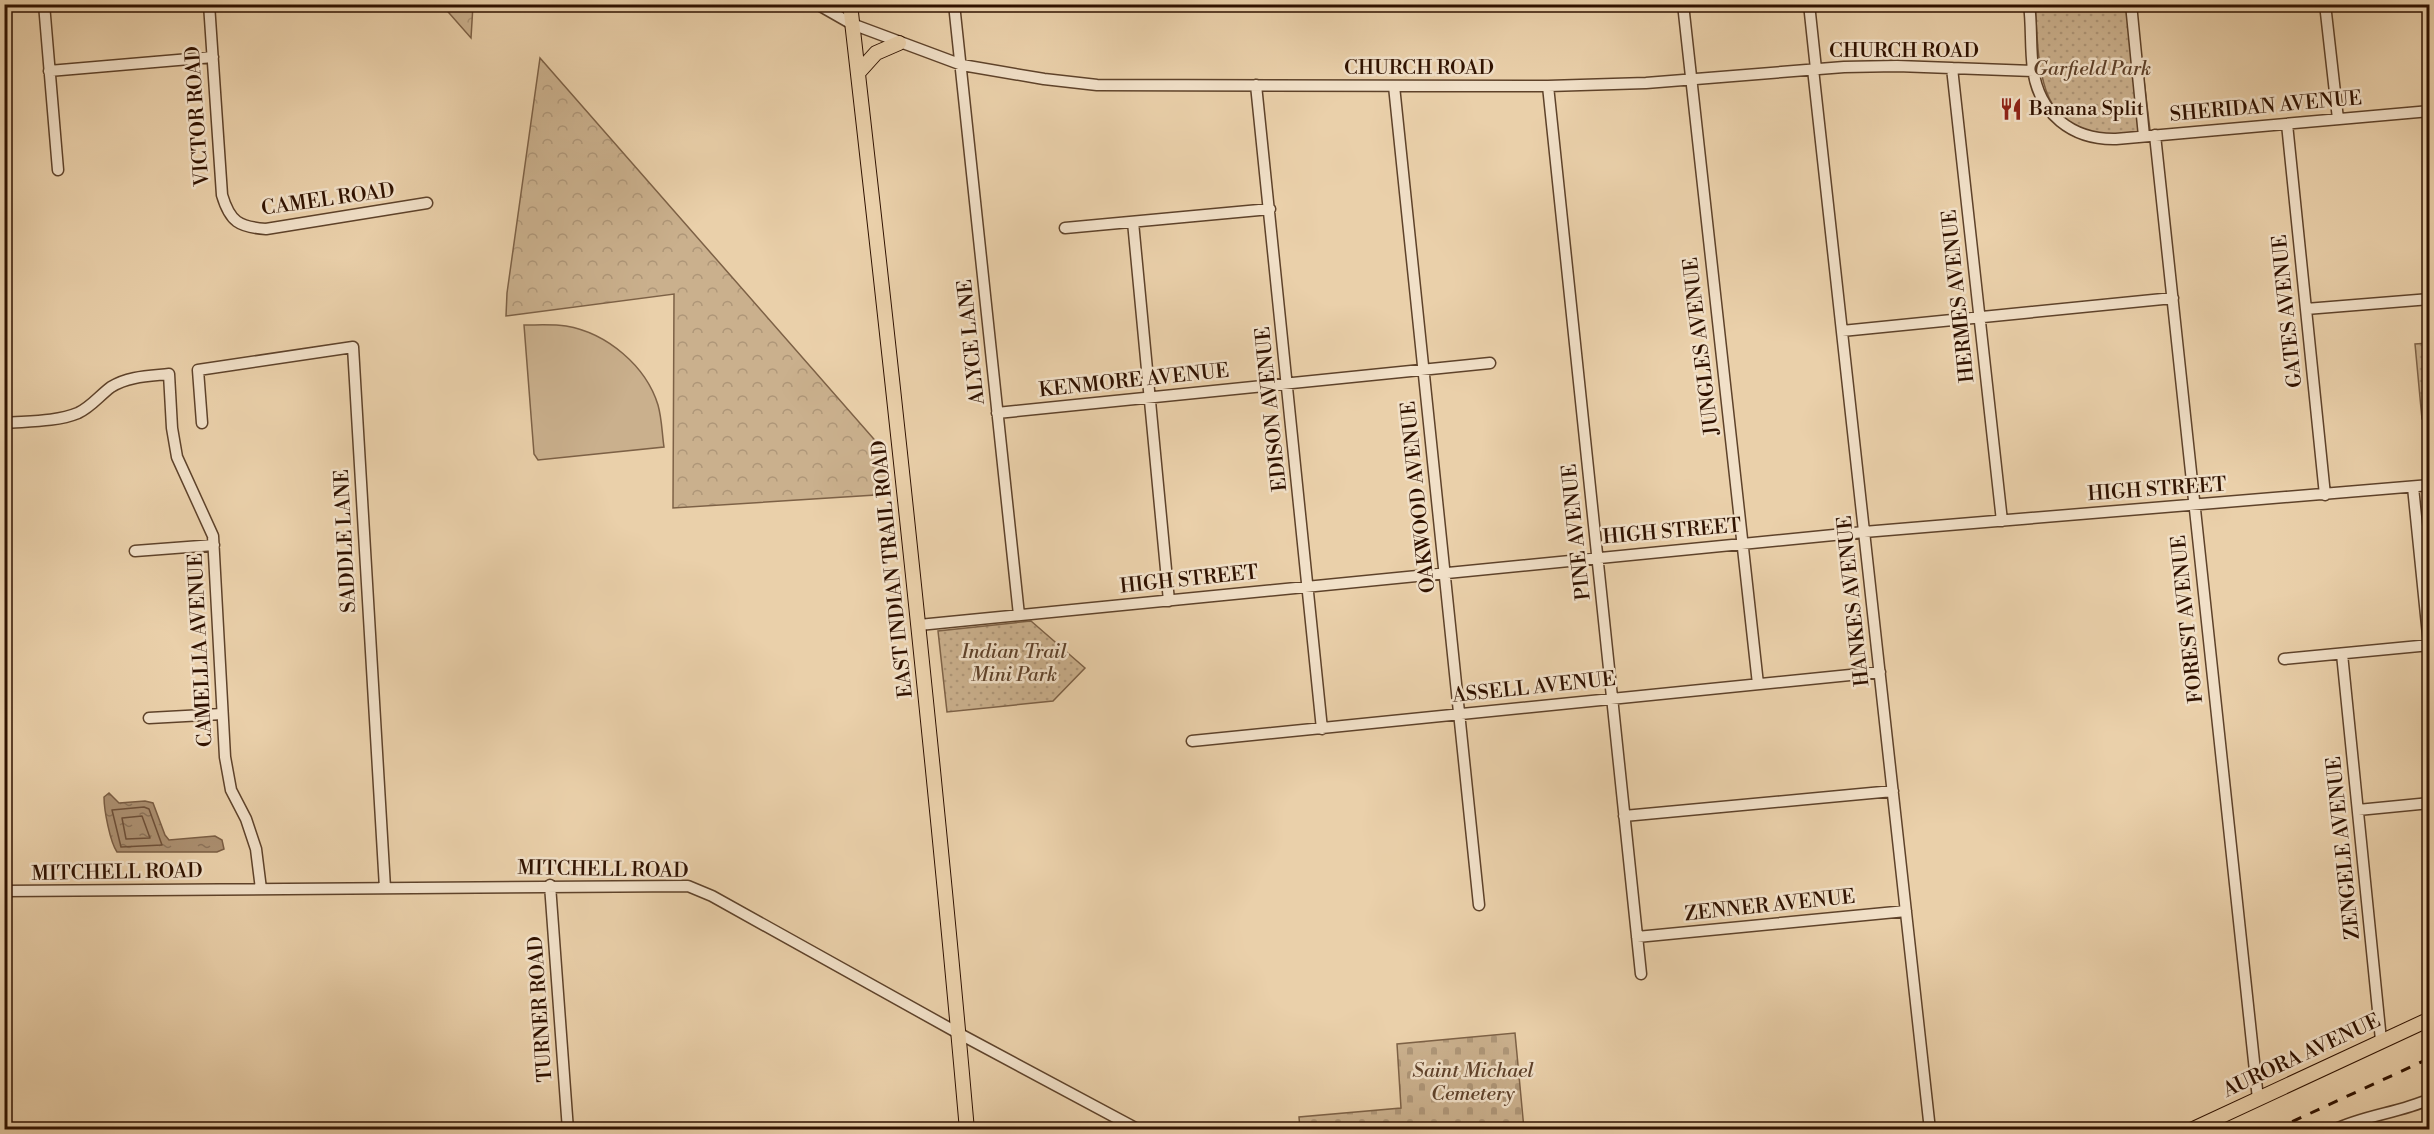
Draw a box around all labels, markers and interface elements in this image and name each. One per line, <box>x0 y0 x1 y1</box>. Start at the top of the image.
street label: CHURCH ROAD <box>1829 39 1979 64</box>
street label: VICTOR ROAD <box>181 45 215 188</box>
street label: CHURCH ROAD <box>1344 56 1494 81</box>
park label: Garfield Park <box>2033 57 2151 82</box>
street label: SHERIDAN AVENUE <box>2169 86 2363 128</box>
restaurant icon: Banana Split <box>1998 96 2024 122</box>
place label: Banana Split <box>2028 97 2144 122</box>
street label: CAMEL ROAD <box>260 178 396 222</box>
street label: HERMES AVENUE <box>1937 208 1981 384</box>
street label: GATES AVENUE <box>2268 233 2308 389</box>
street label: JUNGLES AVENUE <box>1679 256 1725 437</box>
street label: ALYCE LANE <box>953 278 991 407</box>
street label: EDISON AVENUE <box>1251 325 1293 493</box>
street label: KENMORE AVENUE <box>1038 359 1230 403</box>
street label: OAKWOOD AVENUE <box>1396 400 1442 594</box>
street label: EAST INDIAN TRAIL ROAD <box>867 439 919 699</box>
street label: PINE AVENUE <box>1557 463 1597 601</box>
street label: SADDLE LANE <box>330 469 362 613</box>
street label: HIGH STREET <box>2087 473 2227 507</box>
street label: HIGH STREET <box>1602 513 1742 551</box>
street label: HANKES AVENUE <box>1833 514 1875 688</box>
street label: FOREST AVENUE <box>2167 534 2209 704</box>
street label: CAMELLIA AVENUE <box>183 552 219 748</box>
street label: HIGH STREET <box>1119 560 1259 600</box>
park label: Indian Trail Mini Park <box>960 640 1067 688</box>
street label: ASSELL AVENUE <box>1450 667 1617 709</box>
street label: ZENGELE AVENUE <box>2322 755 2366 941</box>
street label: MITCHELL ROAD <box>517 856 689 884</box>
street label: MITCHELL ROAD <box>31 859 203 887</box>
street label: ZENNER AVENUE <box>1683 885 1857 927</box>
street label: TURNER ROAD <box>523 935 559 1083</box>
street label: AURORA AVENUE <box>2218 1009 2385 1104</box>
park label: Saint Michael Cemetery <box>1412 1059 1534 1107</box>

